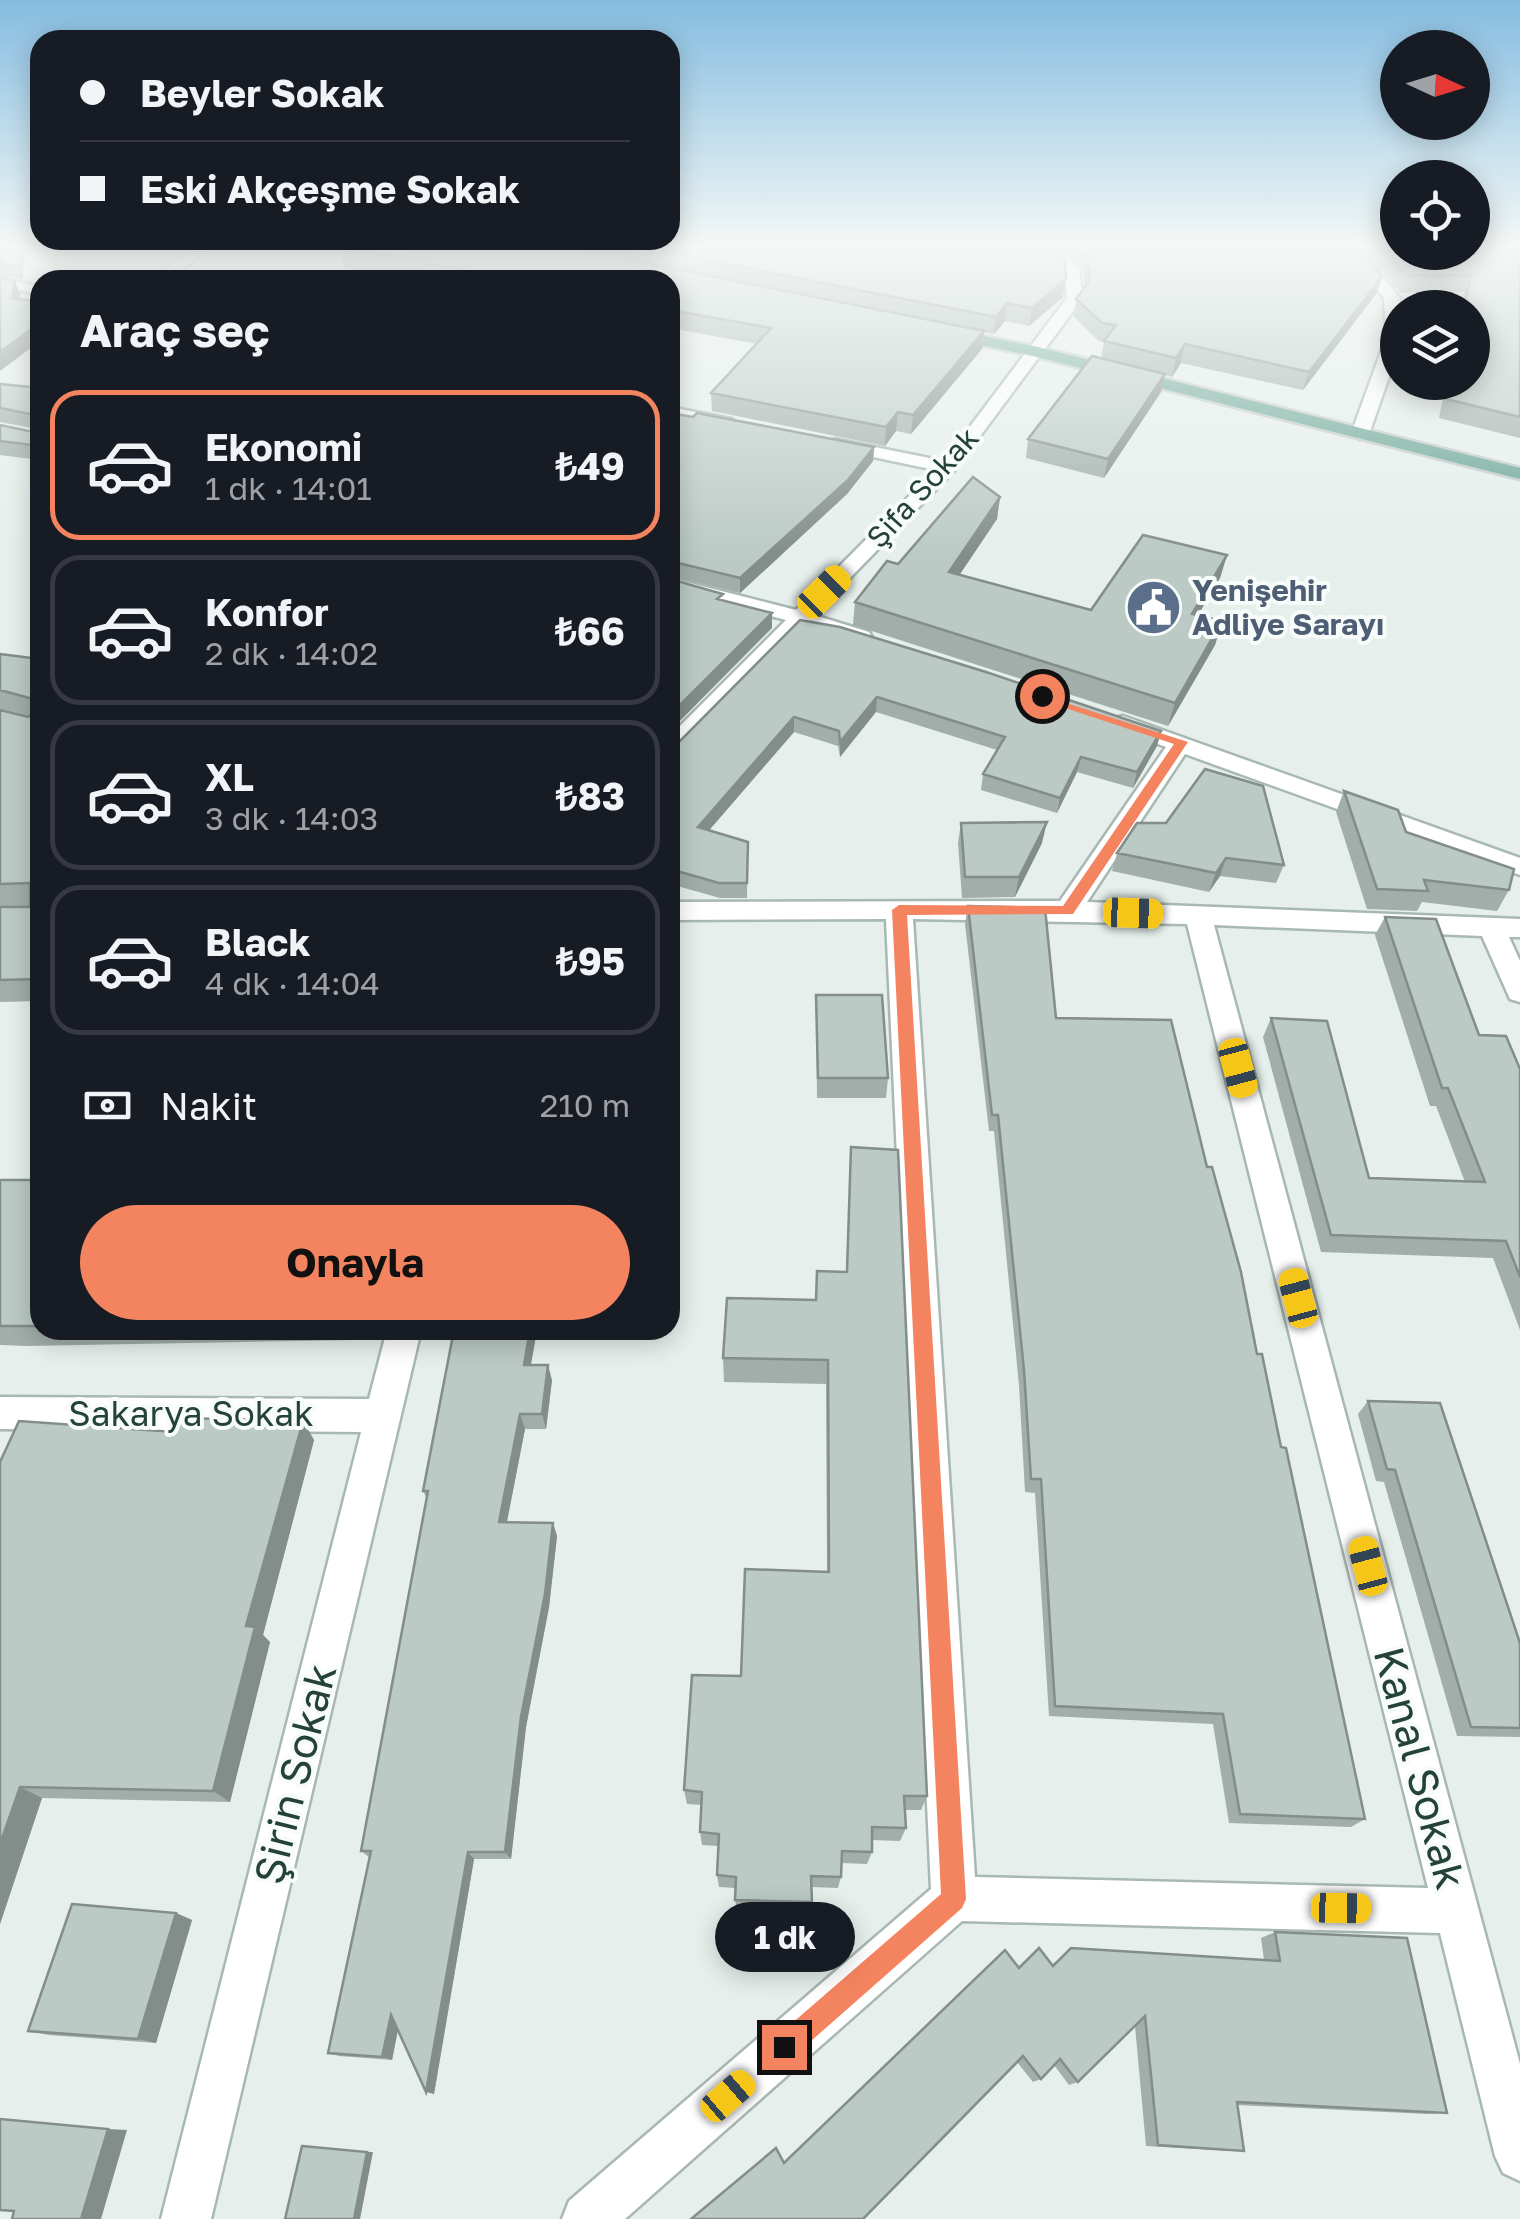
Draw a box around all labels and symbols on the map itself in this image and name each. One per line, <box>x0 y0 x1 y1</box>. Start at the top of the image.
north arrow <box>1380 30 1490 140</box>
street label: Şifa Sokak <box>859 420 986 555</box>
car <box>792 560 856 624</box>
place label: Yenişehir Adliye Sarayı <box>1192 572 1384 642</box>
public building icon: Yenişehir Adliye Sarayı <box>1123 578 1183 638</box>
route start <box>1020 674 1065 719</box>
car <box>1102 897 1164 929</box>
car <box>1216 1035 1260 1101</box>
car <box>1276 1265 1320 1331</box>
street label: Sakarya Sokak <box>68 1392 314 1434</box>
car <box>1346 1533 1390 1599</box>
street label: Kanal Sokak <box>1365 1641 1477 1894</box>
street label: Şirin Sokak <box>243 1659 345 1889</box>
car <box>1311 1892 1371 1924</box>
callout: 1 dk <box>714 1902 854 1972</box>
route end <box>762 2025 807 2070</box>
car <box>696 2065 760 2127</box>

